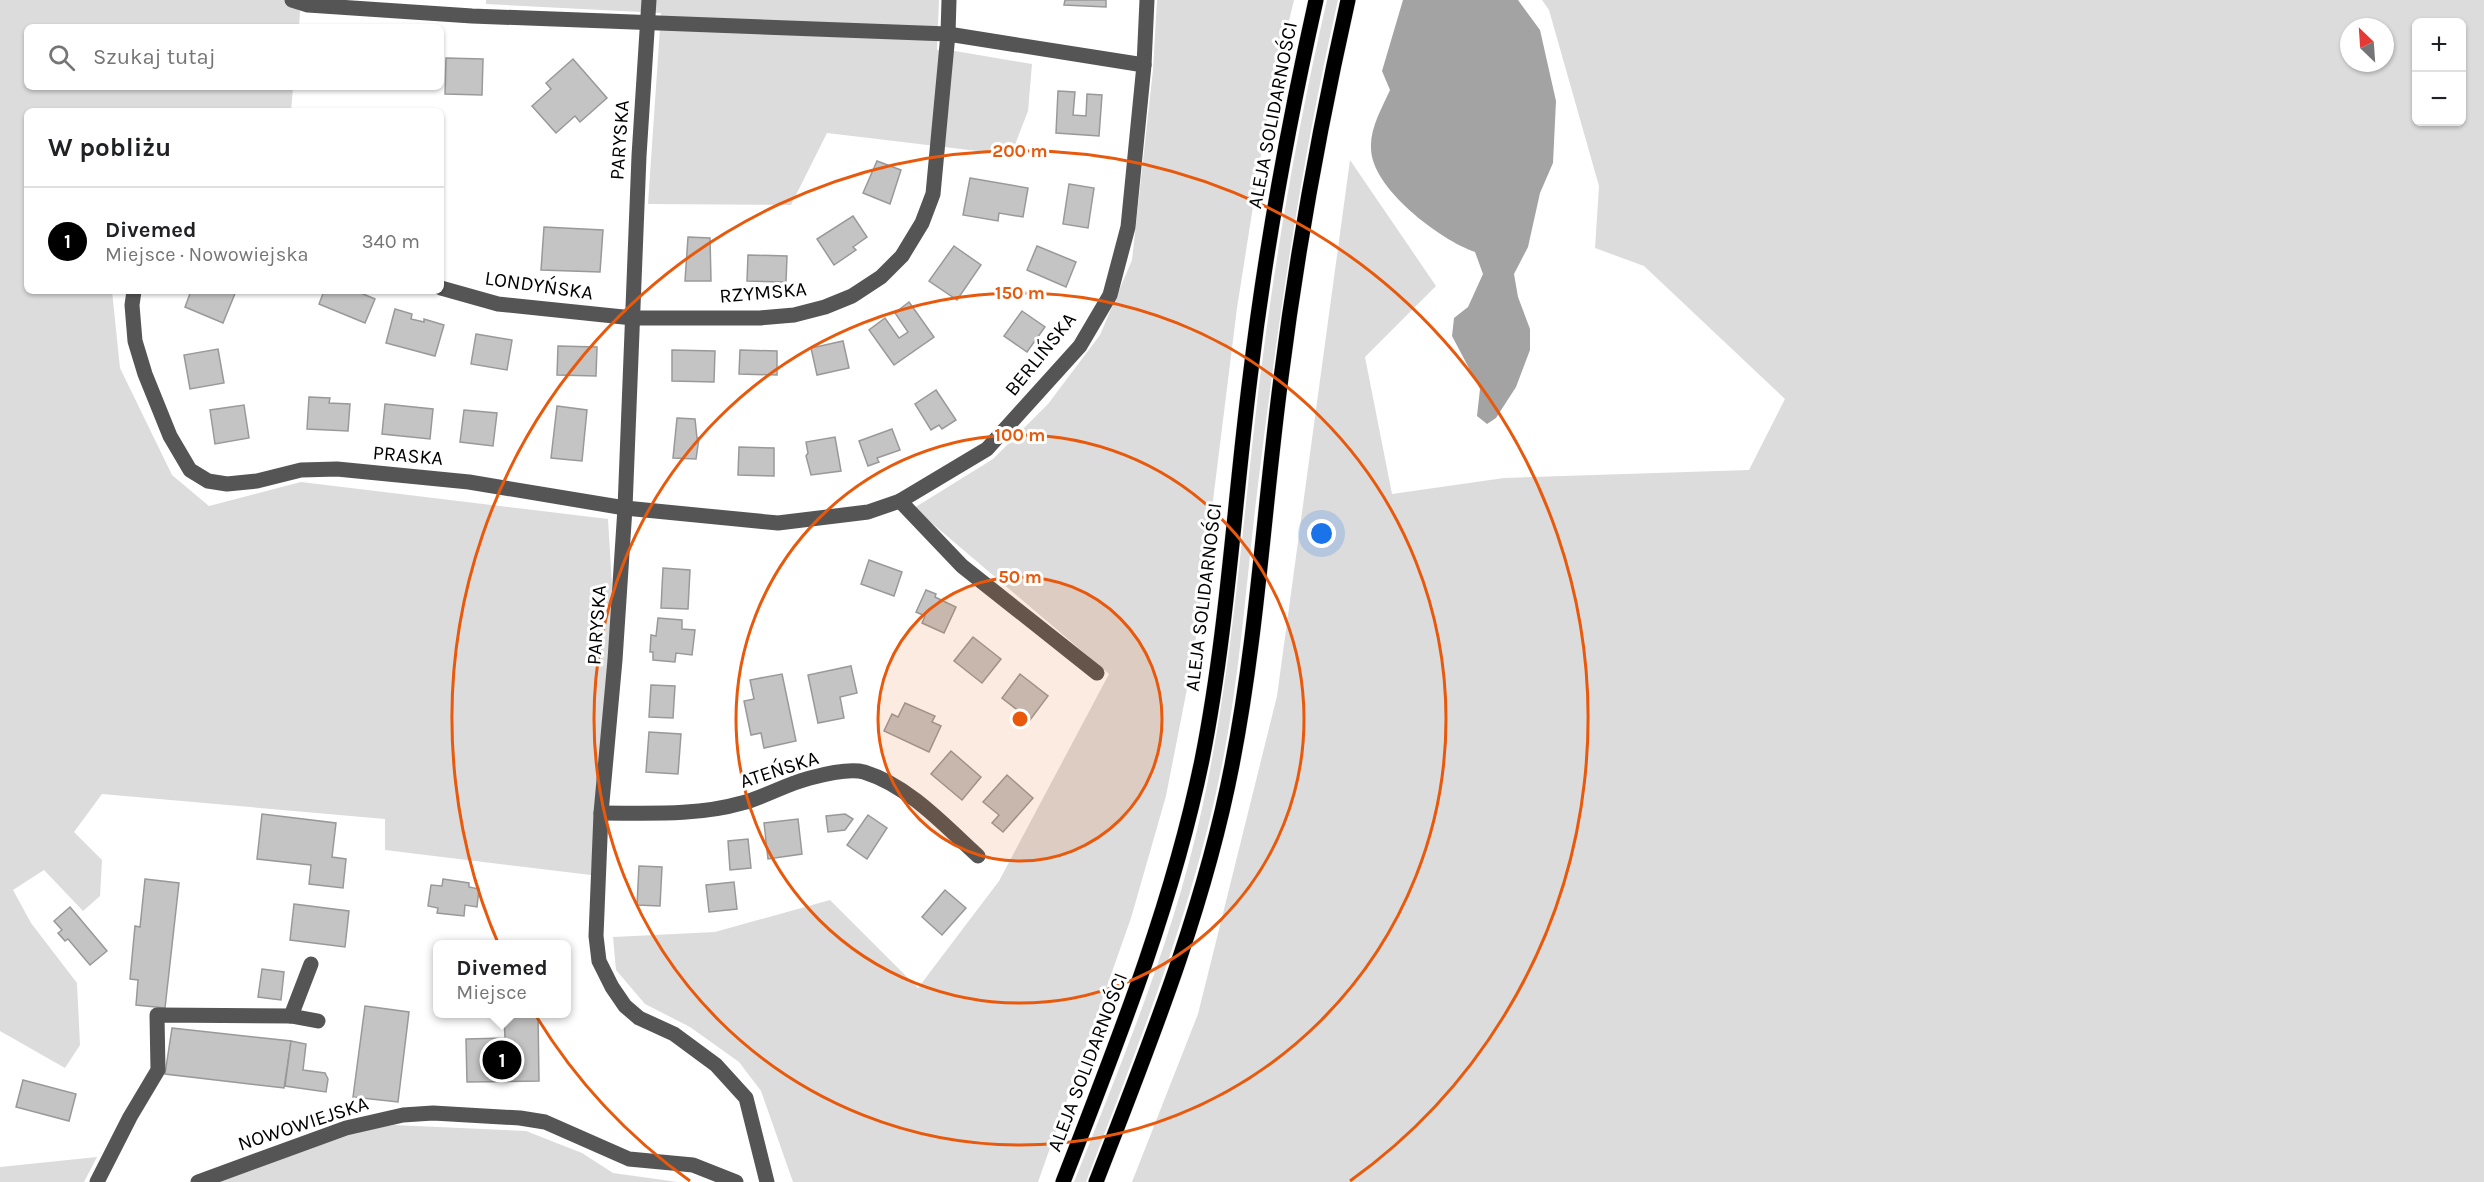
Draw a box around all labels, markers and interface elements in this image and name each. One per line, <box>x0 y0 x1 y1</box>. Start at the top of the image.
north arrow <box>2340 18 2394 72</box>
map controls <box>2412 18 2466 126</box>
button: + <box>2412 18 2466 72</box>
street label: ALEJA SOLIDARNOŚCI <box>1242 20 1302 210</box>
search box <box>24 24 444 90</box>
icon: search <box>45 41 78 74</box>
text: Szukaj tutaj <box>93 44 216 70</box>
button: − <box>2412 72 2466 126</box>
street label: PARYSKA <box>605 99 634 181</box>
text: W pobliżu <box>48 132 171 163</box>
text: 200 m <box>992 140 1048 162</box>
text: Divemed <box>105 217 196 243</box>
text: 1 <box>64 230 71 253</box>
text: 340 m <box>362 230 420 253</box>
text: Miejsce · Nowowiejska <box>105 243 308 266</box>
street label: LONDYŃSKA <box>483 266 595 304</box>
street label: RZYMSKA <box>718 277 808 308</box>
text: 150 m <box>995 282 1045 304</box>
street label: BERLIŃSKA <box>999 307 1081 401</box>
text: 100 m <box>995 424 1045 446</box>
street label: PRASKA <box>372 441 444 470</box>
street label: ALEJA SOLIDARNOŚCI <box>1180 501 1226 693</box>
your location <box>1307 519 1336 548</box>
text: 50 m <box>998 566 1042 588</box>
street label: PARYSKA <box>582 584 611 666</box>
centre of rings <box>1010 709 1030 729</box>
street label: ATEŃSKA <box>737 745 821 793</box>
popup <box>433 940 571 1018</box>
text: Divemed <box>456 955 548 981</box>
street label: ALEJA SOLIDARNOŚCI <box>1042 969 1132 1155</box>
text: Miejsce <box>456 981 527 1004</box>
pin: 1 <box>482 1038 522 1082</box>
street label: NOWOWIEJSKA <box>235 1092 371 1155</box>

